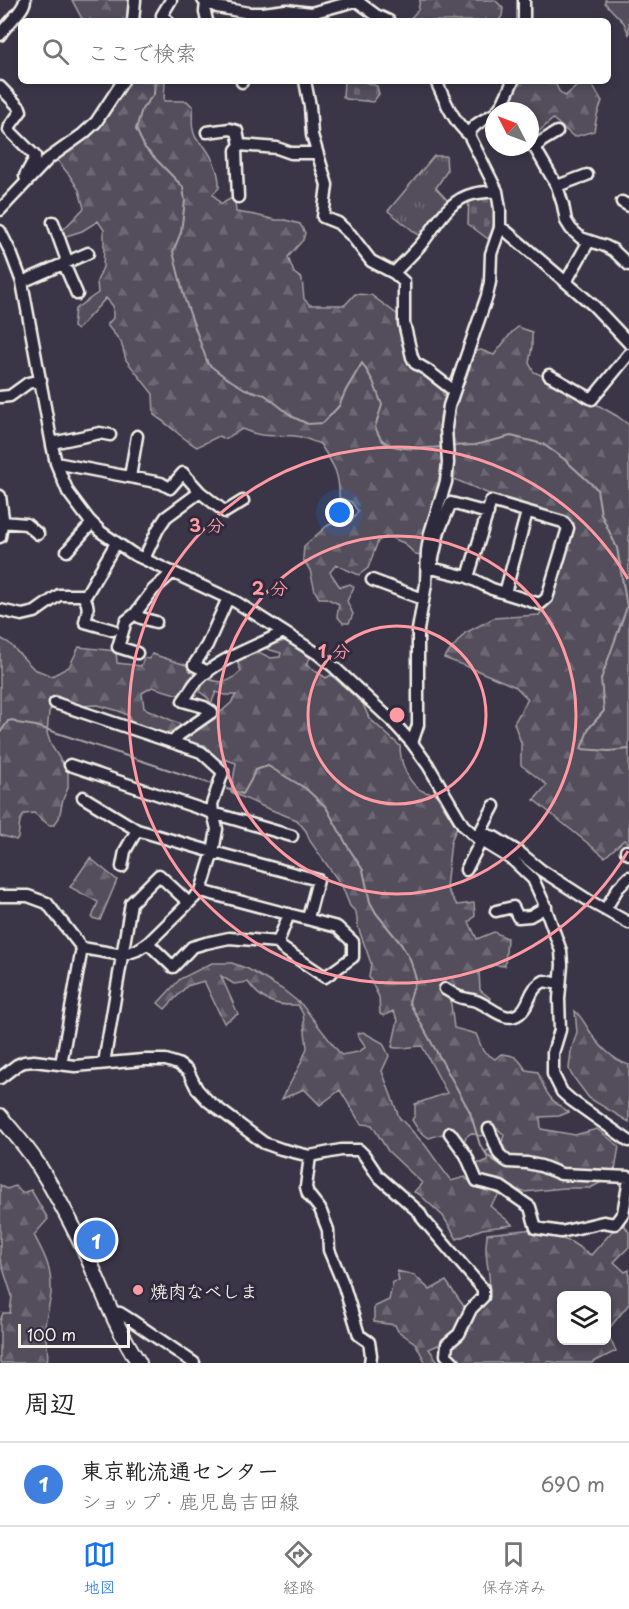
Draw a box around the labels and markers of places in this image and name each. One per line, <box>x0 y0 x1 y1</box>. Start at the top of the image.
centre of rings <box>387 705 407 725</box>
pin: 1 <box>76 1218 116 1262</box>
place label: 焼肉なべしま <box>150 1277 258 1304</box>
marker: 焼肉なべしま <box>131 1283 145 1297</box>

